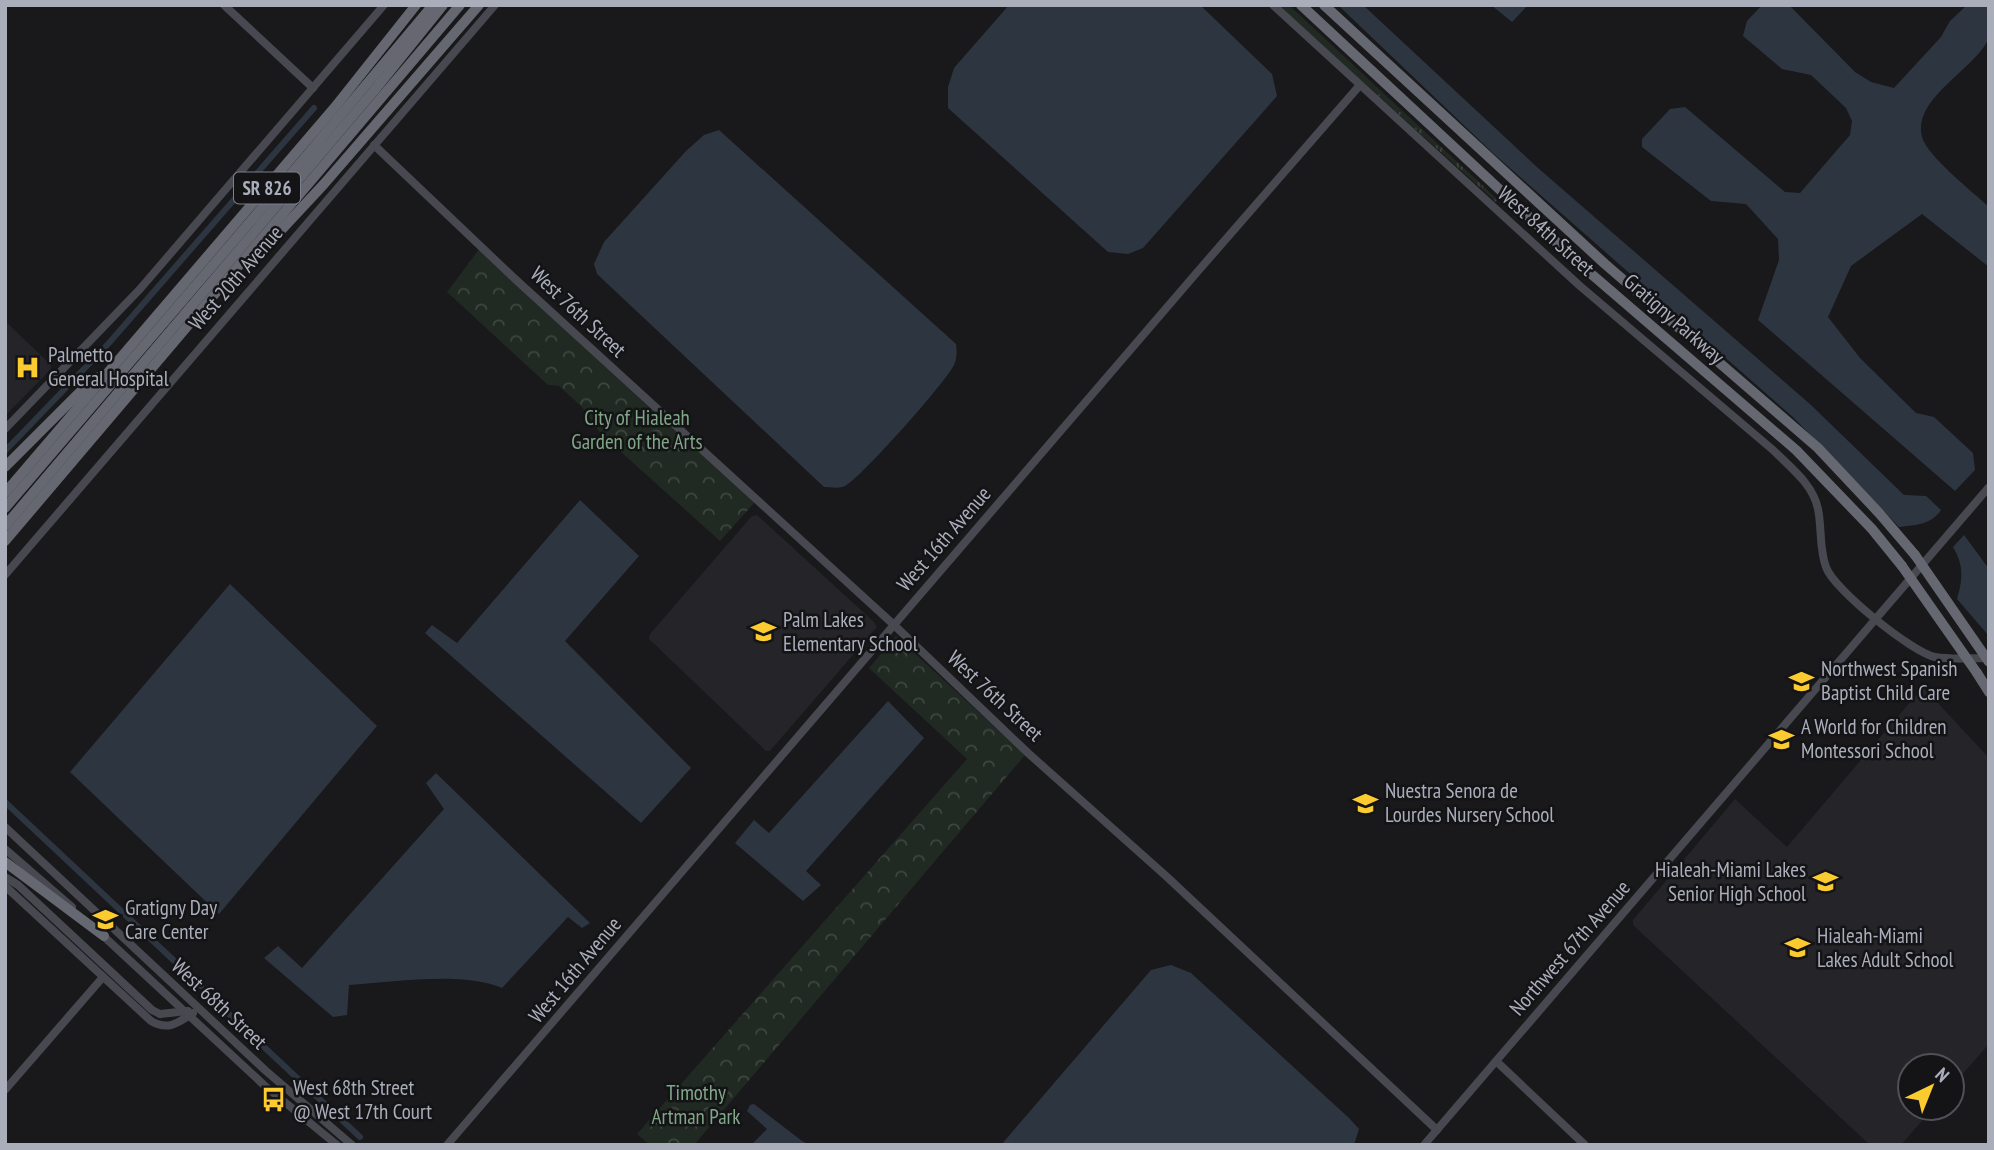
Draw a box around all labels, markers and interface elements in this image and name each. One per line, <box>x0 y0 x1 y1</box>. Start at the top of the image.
road number: SR 826 <box>234 172 300 204</box>
street label: West 84th Street <box>1492 180 1601 281</box>
street label: West 20th Avenue <box>183 220 289 336</box>
street label: West 76th Street <box>525 260 632 363</box>
street label: Gratigny Parkway <box>1618 268 1730 370</box>
place label: Palmetto General Hospital <box>48 341 169 392</box>
hospital icon: Palmetto General Hospital <box>14 353 42 381</box>
park label: City of Hialeah Garden of the Arts <box>571 404 703 455</box>
street label: West 16th Avenue <box>891 481 997 597</box>
place label: Palm Lakes Elementary School <box>783 606 918 657</box>
school or university icon: Palm Lakes Elementary School <box>749 618 777 646</box>
street label: West 76th Street <box>942 644 1049 747</box>
place label: Northwest Spanish Baptist Child Care <box>1821 655 1957 706</box>
school or university icon: Northwest Spanish Baptist Child Care <box>1787 667 1815 695</box>
place label: A World for Children Montessori School <box>1801 713 1947 764</box>
school or university icon: A World for Children Montessori School <box>1767 725 1795 753</box>
place label: Nuestra Senora de Lourdes Nursery School <box>1385 777 1554 828</box>
school or university icon: Nuestra Senora de Lourdes Nursery School <box>1351 789 1379 817</box>
place label: Hialeah-Miami Lakes Senior High School <box>1655 856 1806 907</box>
school or university icon: Hialeah-Miami Lakes Senior High School <box>1812 868 1840 896</box>
street label: Northwest 67th Avenue <box>1503 874 1636 1021</box>
place label: Gratigny Day Care Center <box>125 894 217 945</box>
school or university icon: Gratigny Day Care Center <box>91 906 119 934</box>
street label: West 16th Avenue <box>522 911 627 1028</box>
place label: Hialeah-Miami Lakes Adult School <box>1817 922 1954 973</box>
school or university icon: Hialeah-Miami Lakes Adult School <box>1783 934 1811 962</box>
street label: West 68th Street <box>166 952 273 1055</box>
north arrow <box>1896 1052 1966 1122</box>
text: N <box>1931 1062 1955 1087</box>
place label: West 68th Street @ West 17th Court <box>293 1074 432 1125</box>
park label: Timothy Artman Park <box>652 1079 740 1130</box>
bus stop icon: West 68th Street @ West 17th Court <box>259 1086 287 1114</box>

